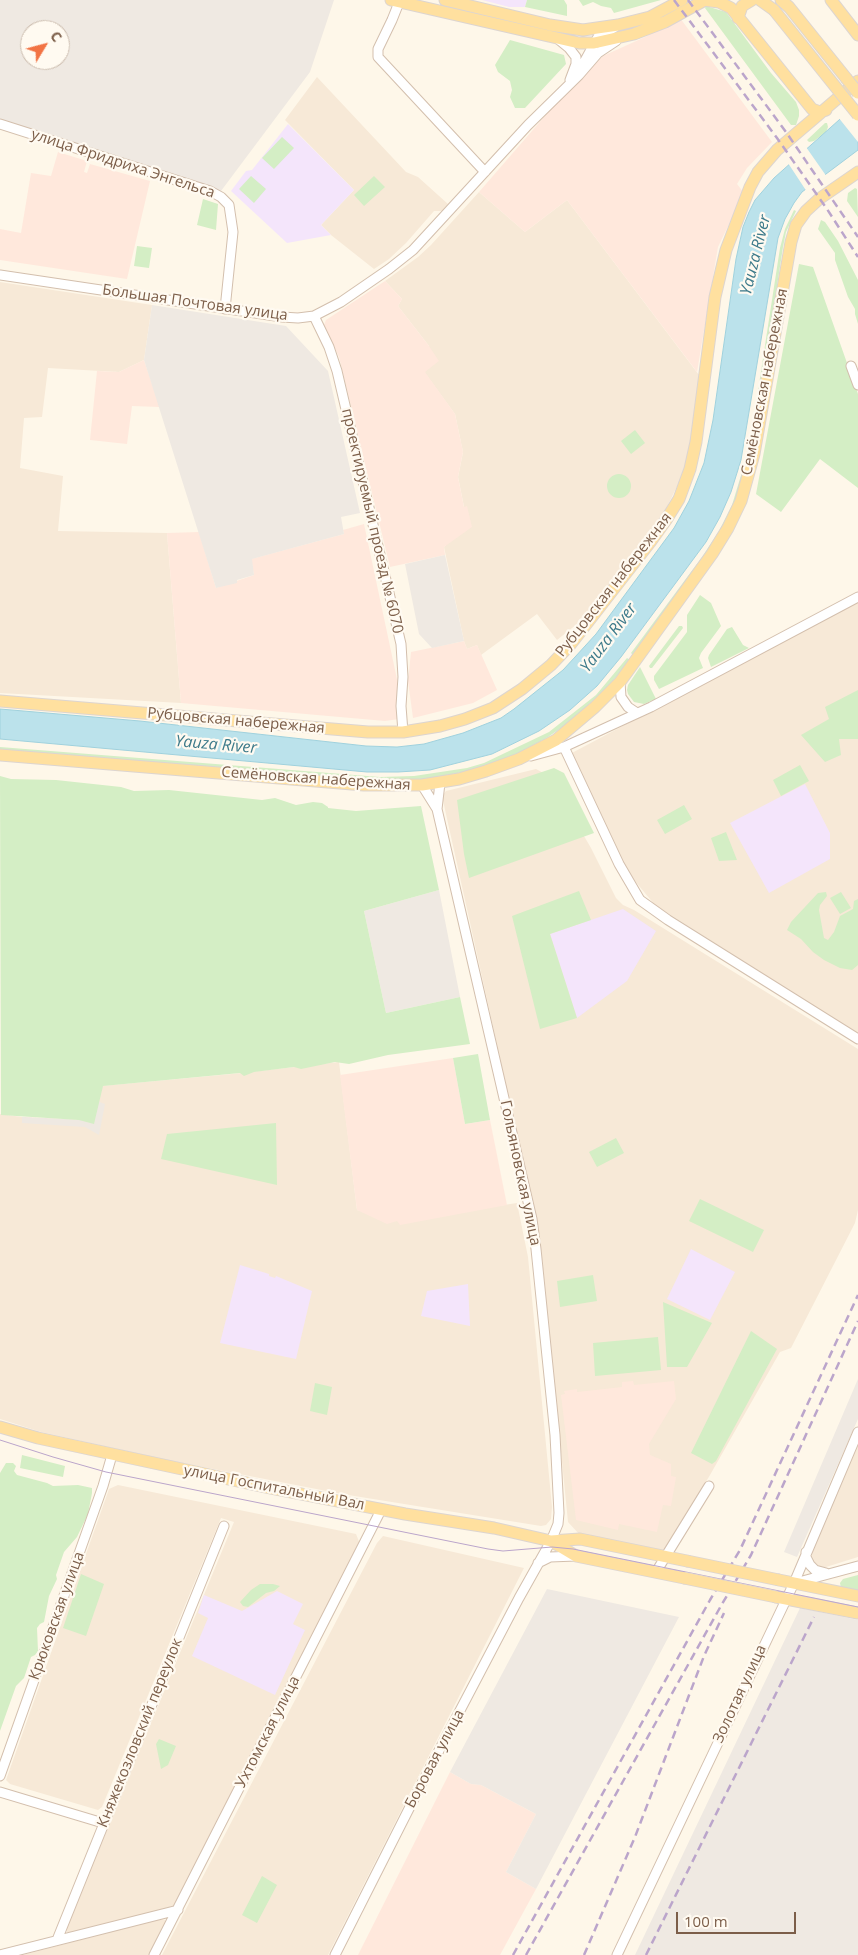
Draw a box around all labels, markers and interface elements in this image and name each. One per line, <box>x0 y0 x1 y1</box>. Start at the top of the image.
north arrow <box>20 20 70 70</box>
text: С <box>46 27 67 46</box>
street label: улица Фридриха Энгельса <box>29 126 217 202</box>
water label: Yauza River <box>737 213 775 297</box>
street label: Большая Почтовая улица <box>101 281 289 325</box>
street label: Семёновская набережная <box>738 287 792 477</box>
street label: проектируемый проезд № 6070 <box>337 407 407 635</box>
street label: Рубцовская набережная <box>552 509 676 661</box>
water label: Yauza River <box>577 600 641 676</box>
street label: Рубцовская набережная <box>147 704 325 738</box>
water label: Yauza River <box>175 732 257 758</box>
street label: Семёновская набережная <box>221 763 411 795</box>
street label: Гольяновская улица <box>496 1098 544 1248</box>
street label: улица Госпитальный Вал <box>182 1462 366 1514</box>
street label: Крюковская улица <box>25 1550 89 1682</box>
street label: Княжекозловский переулок <box>94 1636 186 1830</box>
street label: Золотая улица <box>709 1642 771 1746</box>
street label: Ухтомская улица <box>232 1673 304 1791</box>
street label: Боровая улица <box>401 1707 469 1811</box>
scale bar <box>678 1902 798 1934</box>
text: 100 m <box>684 1911 728 1931</box>

